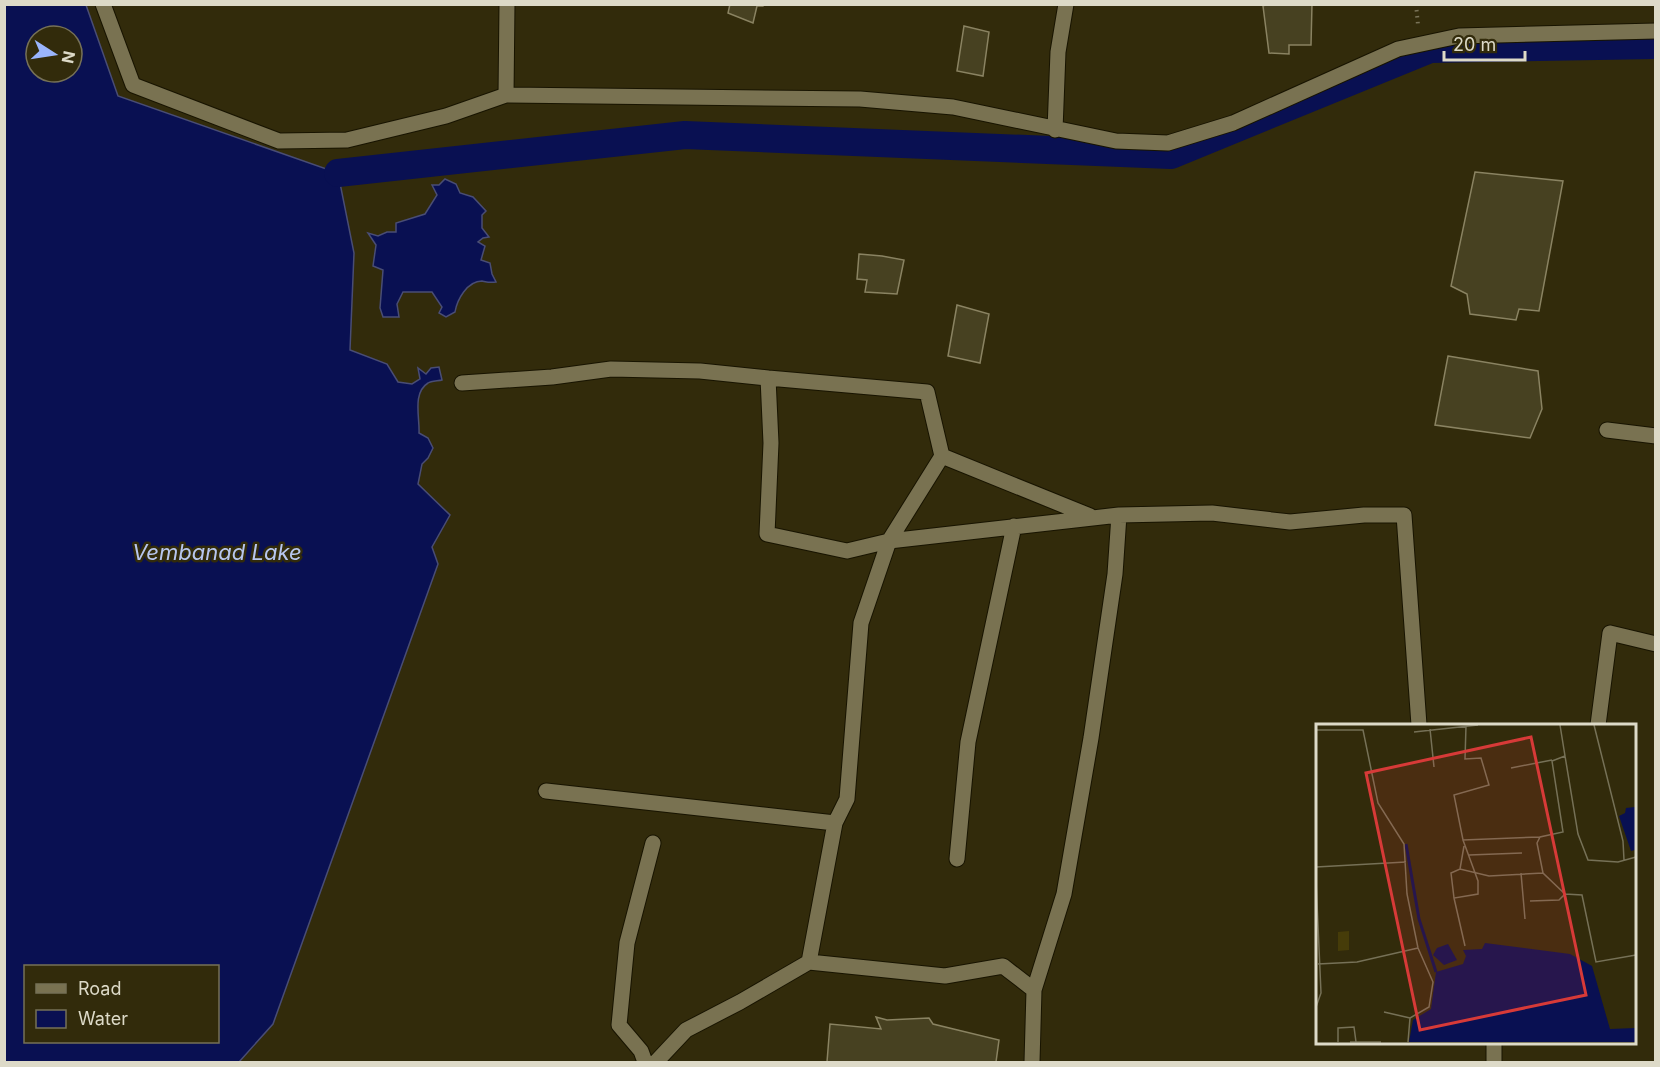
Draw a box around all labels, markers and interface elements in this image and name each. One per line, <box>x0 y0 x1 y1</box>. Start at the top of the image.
north arrow <box>24 24 84 84</box>
scale bar <box>1444 24 1525 62</box>
text: 20 m <box>1453 34 1496 55</box>
text: N <box>58 49 80 65</box>
water label: Vembanad Lake <box>132 539 302 565</box>
inset map <box>1316 724 1636 1043</box>
legend <box>24 965 219 1043</box>
text: Road <box>78 978 121 999</box>
text: Water <box>78 1008 128 1029</box>

